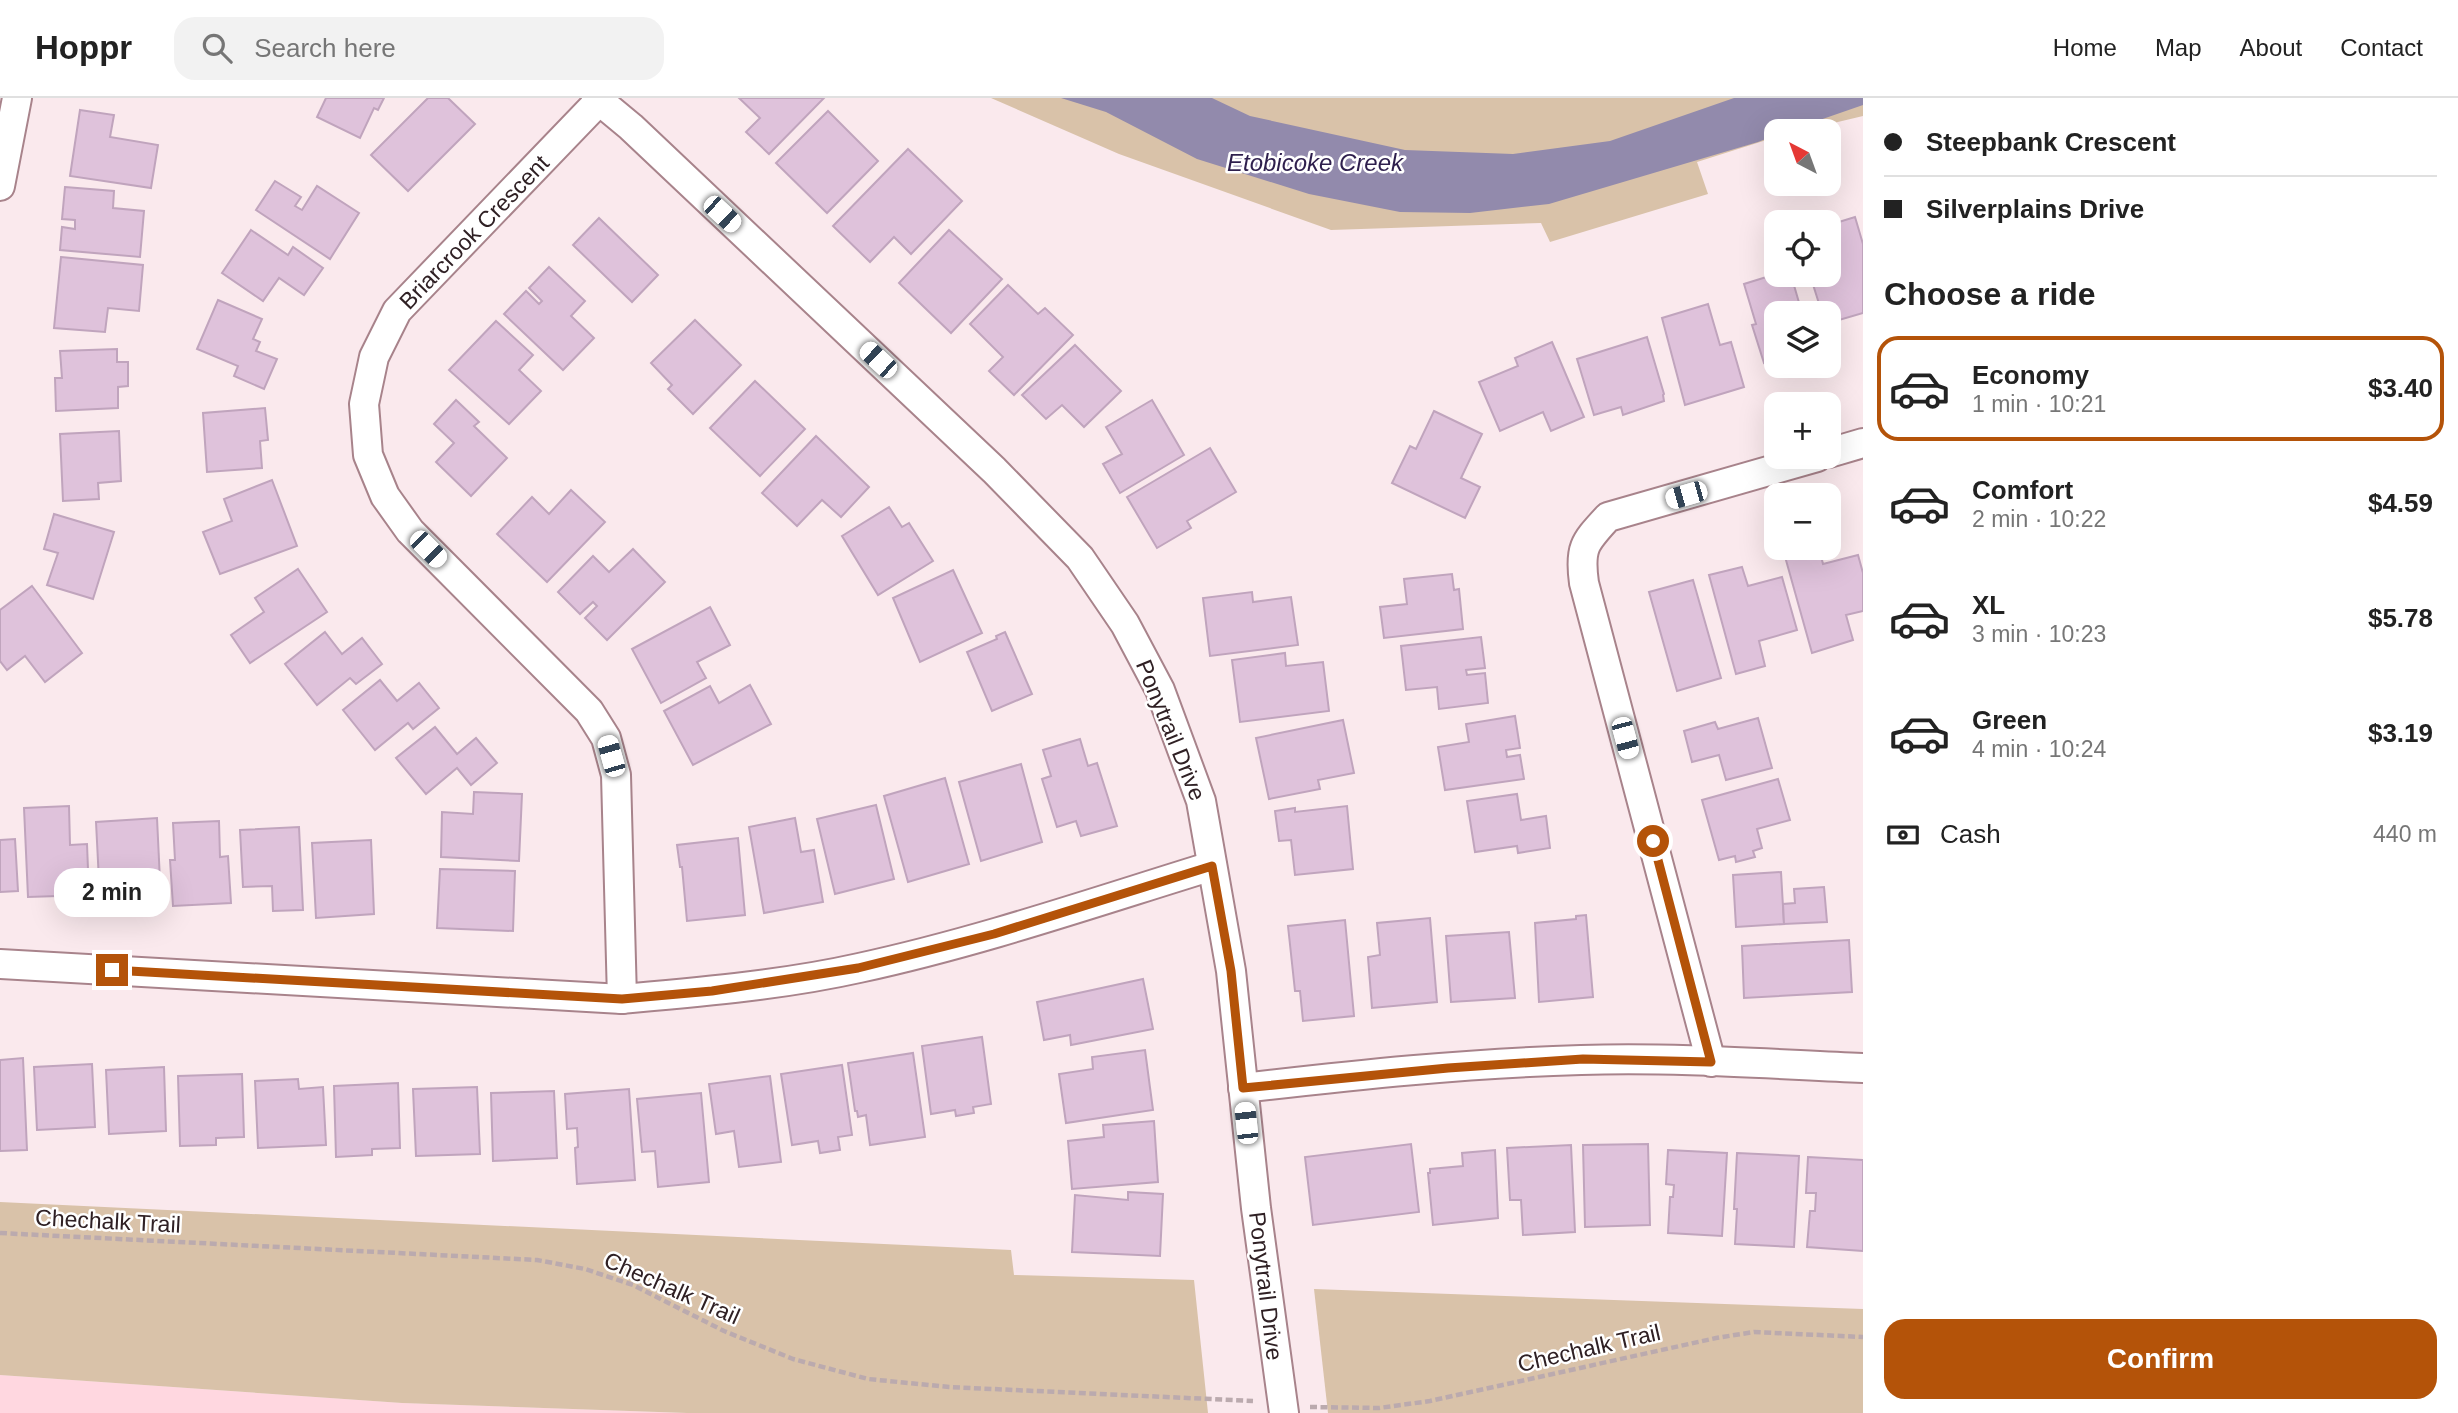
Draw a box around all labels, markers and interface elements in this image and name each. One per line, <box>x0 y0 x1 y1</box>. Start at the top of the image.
search box <box>174 17 664 80</box>
text: Hoppr <box>35 29 132 66</box>
icon: search <box>198 29 236 67</box>
text: Search here <box>254 33 396 63</box>
text: Home <box>2053 34 2117 61</box>
text: Map <box>2155 34 2202 61</box>
text: About <box>2240 34 2302 61</box>
text: Contact <box>2340 34 2423 61</box>
north arrow <box>1764 119 1841 196</box>
map controls <box>1764 119 1841 560</box>
text: Steepbank Crescent <box>1926 127 2176 157</box>
street label: Briarcrook Crescent <box>394 149 554 314</box>
water label: Etobicoke Creek <box>1227 149 1405 176</box>
car <box>700 192 745 236</box>
text: Silverplains Drive <box>1926 194 2144 224</box>
button: locate <box>1764 210 1841 287</box>
text: Choose a ride <box>1884 276 2096 312</box>
button: layers <box>1764 301 1841 378</box>
car <box>856 338 901 382</box>
icon: car <box>1888 357 1951 420</box>
text: Economy <box>1972 360 2089 390</box>
text: $3.40 <box>2368 373 2433 403</box>
text: 1 min · 10:21 <box>1972 391 2106 417</box>
button: + <box>1764 392 1841 469</box>
icon: car <box>1888 472 1951 535</box>
text: Comfort <box>1972 475 2073 505</box>
car <box>1663 479 1710 511</box>
button: − <box>1764 483 1841 560</box>
text: $4.59 <box>2368 488 2433 518</box>
text: 2 min · 10:22 <box>1972 506 2106 532</box>
car <box>406 527 451 571</box>
icon: car <box>1888 587 1951 650</box>
text: XL <box>1972 590 2005 620</box>
text: $5.78 <box>2368 603 2433 633</box>
text: 3 min · 10:23 <box>1972 621 2106 647</box>
street label: Ponytrail Drive <box>1131 656 1211 804</box>
icon: car <box>1888 702 1951 765</box>
text: Green <box>1972 705 2047 735</box>
car <box>1610 715 1641 761</box>
text: $3.19 <box>2368 718 2433 748</box>
car <box>596 733 627 779</box>
text: 4 min · 10:24 <box>1972 736 2106 762</box>
icon: cash <box>1884 816 1922 854</box>
text: Cash <box>1940 819 2001 849</box>
text: 440 m <box>2373 821 2437 847</box>
route start <box>1637 825 1669 857</box>
callout: 2 min <box>54 868 170 918</box>
text: 2 min <box>82 879 142 905</box>
route end <box>96 954 128 986</box>
car <box>1234 1101 1259 1145</box>
street label: Chechalk Trail <box>35 1204 181 1238</box>
street label: Ponytrail Drive <box>1244 1210 1288 1362</box>
street label: Chechalk Trail <box>600 1246 744 1330</box>
street label: Chechalk Trail <box>1515 1319 1663 1377</box>
button: Confirm <box>1884 1319 2437 1399</box>

